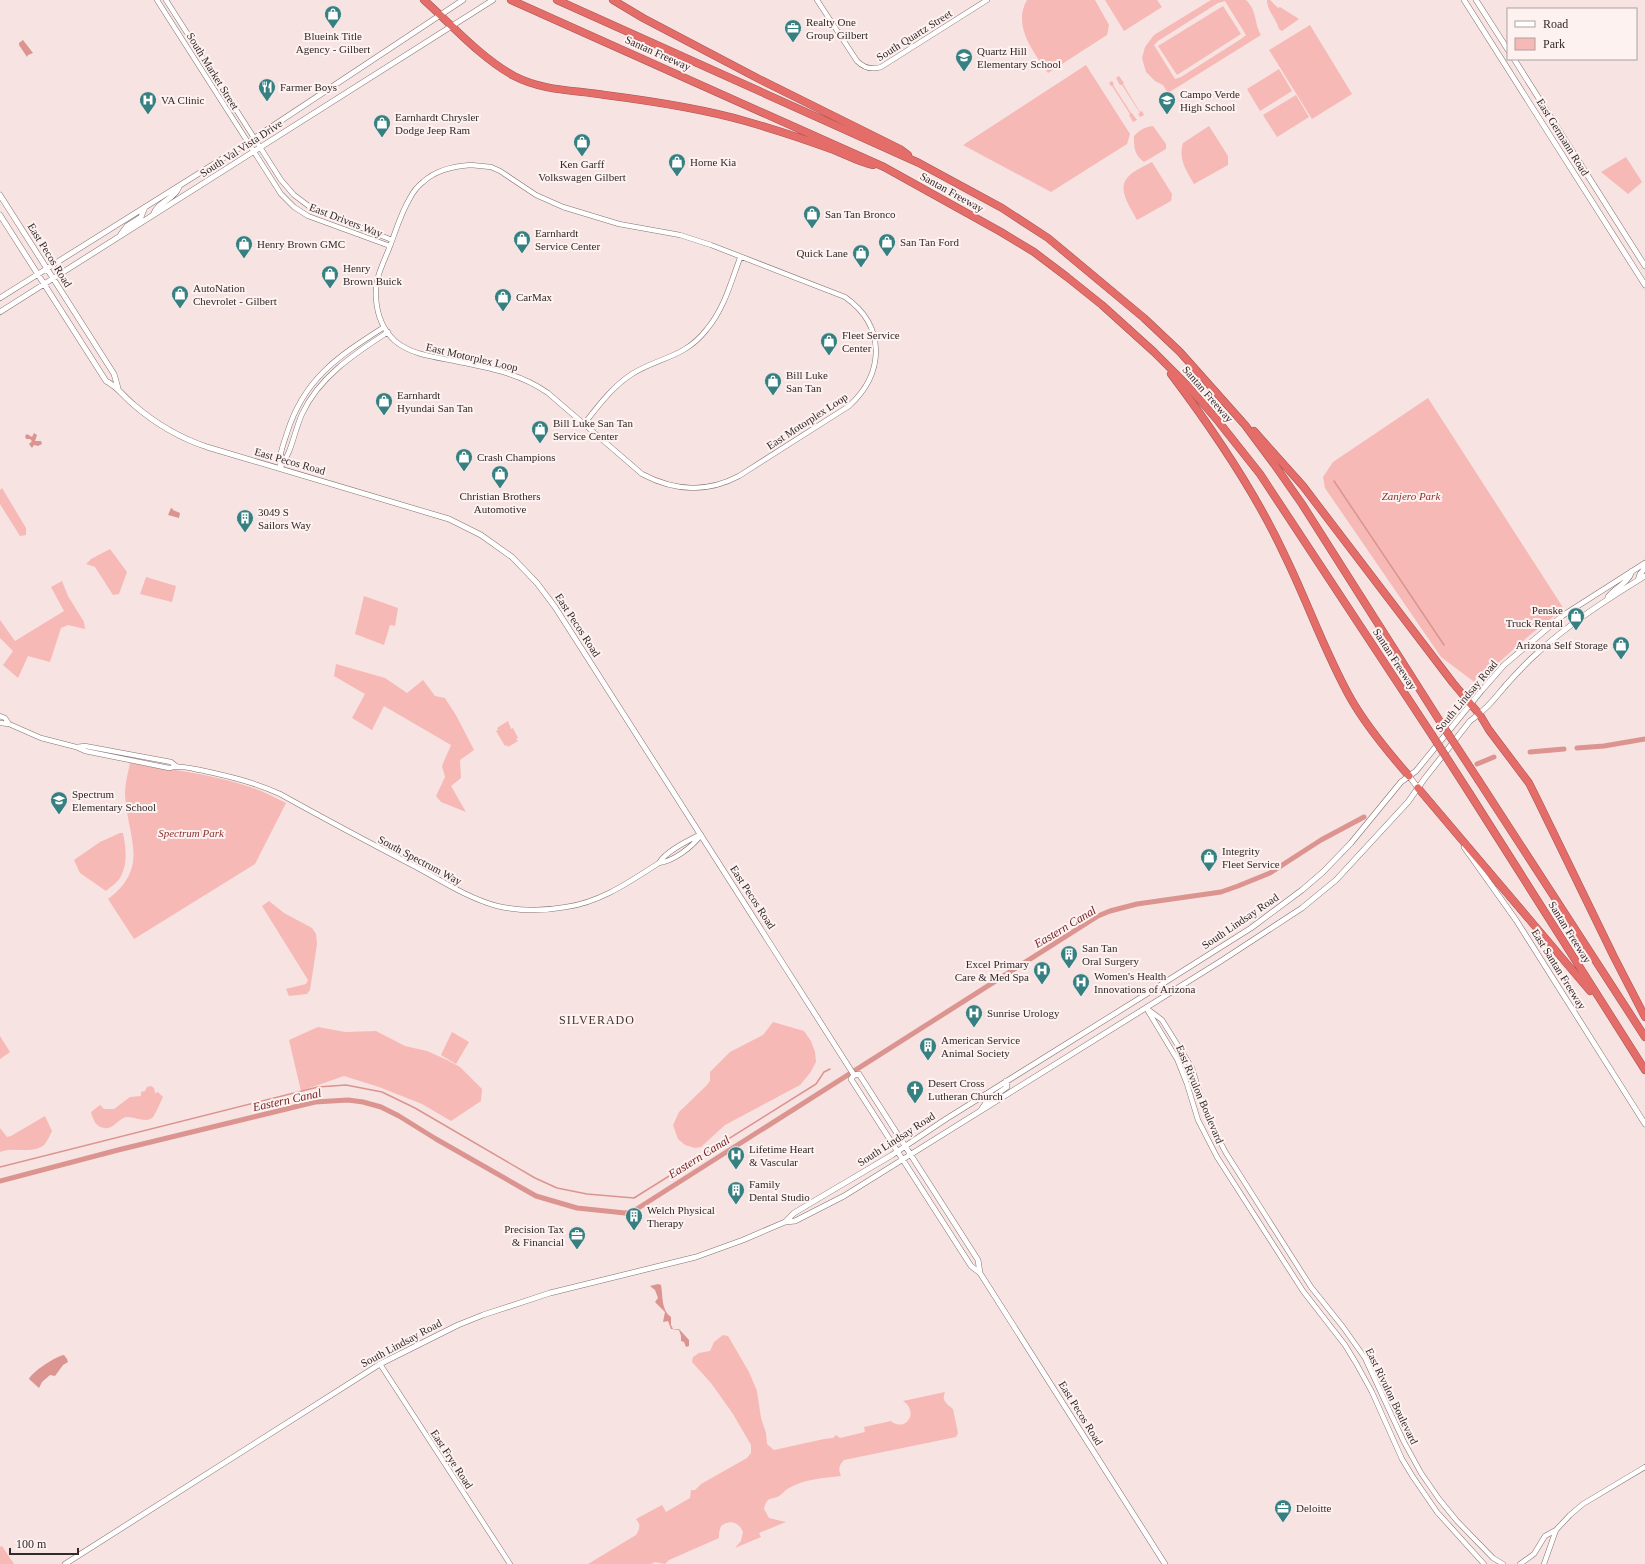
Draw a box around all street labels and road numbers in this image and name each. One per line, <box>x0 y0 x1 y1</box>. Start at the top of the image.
street label: South Quartz Street <box>874 7 954 63</box>
street label: South Market Street <box>184 30 242 112</box>
street label: Santan Freeway <box>623 33 693 73</box>
street label: East Germann Road <box>1534 96 1592 178</box>
street label: South Val Vista Drive <box>198 117 285 179</box>
street label: Santan Freeway <box>918 170 986 215</box>
street label: East Drivers Way <box>308 201 385 240</box>
street label: East Pecos Road <box>25 221 75 290</box>
street label: East Motorplex Loop <box>425 341 520 374</box>
street label: Santan Freeway <box>1180 363 1236 425</box>
street label: East Motorplex Loop <box>764 390 850 452</box>
street label: East Pecos Road <box>253 445 327 477</box>
street label: East Pecos Road <box>553 591 603 659</box>
street label: Santan Freeway <box>1371 626 1420 692</box>
street label: South Lindsay Road <box>1433 657 1500 734</box>
street label: South Spectrum Way <box>376 833 464 887</box>
street label: East Pecos Road <box>728 863 778 931</box>
street label: South Lindsay Road <box>1199 891 1281 951</box>
street label: Santan Freeway <box>1546 899 1594 966</box>
street label: East Santan Freeway <box>1529 927 1589 1012</box>
street label: East Rivulon Boulevard <box>1174 1043 1226 1145</box>
street label: South Lindsay Road <box>855 1109 937 1168</box>
street label: South Lindsay Road <box>359 1316 444 1369</box>
street label: East Rivulon Boulevard <box>1363 1346 1421 1447</box>
street label: East Pecos Road <box>1056 1379 1106 1448</box>
street label: East Frye Road <box>428 1427 476 1491</box>

